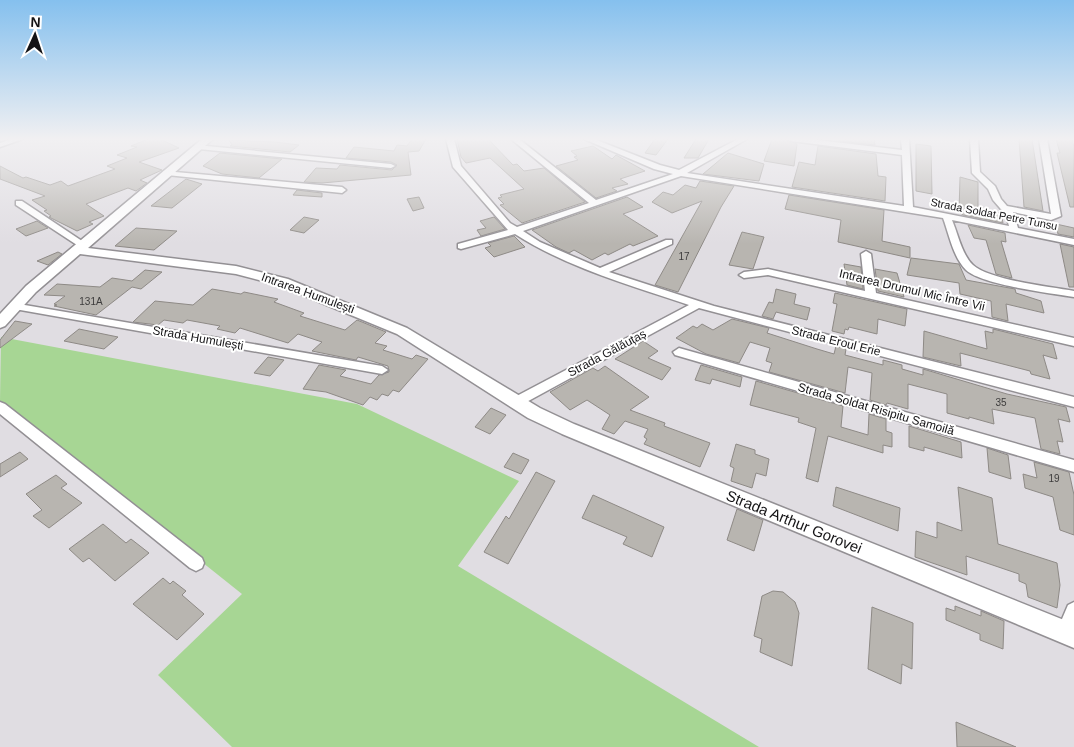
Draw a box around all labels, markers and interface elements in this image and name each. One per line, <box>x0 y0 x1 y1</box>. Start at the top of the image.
north arrow <box>10 10 60 60</box>
text: N <box>30 14 41 30</box>
street label: Strada Soldat Petre Tunsu <box>930 196 1058 232</box>
house number: 17 <box>678 251 690 262</box>
street label: Intrarea Drumul Mic Între Vii <box>838 265 986 314</box>
street label: Intrarea Humulești <box>260 270 356 316</box>
house number: 131A <box>79 296 103 307</box>
street label: Strada Humulești <box>151 323 245 353</box>
street label: Strada Eroul Erie <box>790 323 882 359</box>
street label: Strada Gălăuțaș <box>565 326 649 380</box>
street label: Strada Soldat Risipitu Samoilă <box>796 380 956 438</box>
house number: 35 <box>995 397 1007 408</box>
house number: 19 <box>1048 473 1060 484</box>
street label: Strada Arthur Gorovei <box>724 486 865 557</box>

